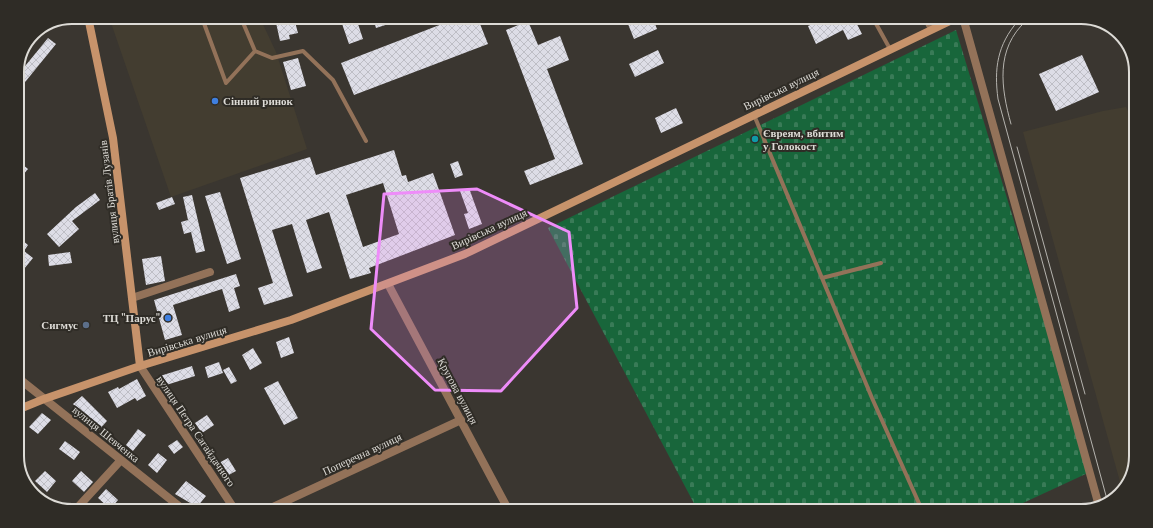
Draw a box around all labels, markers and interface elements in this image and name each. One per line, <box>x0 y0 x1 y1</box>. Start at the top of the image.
street label: Вирівська вулиця <box>741 65 821 113</box>
place label: Сінний ринок <box>223 94 294 108</box>
marker: Сінний ринок <box>210 96 220 106</box>
place label: Євреям, вбитим у Голокост <box>763 126 844 153</box>
marker: Євреям, вбитим у Голокост <box>750 134 760 144</box>
street label: вулиця Братів Лузанів <box>96 140 122 244</box>
street label: Вирівська вулиця <box>449 205 529 253</box>
place label: ТЦ "Парус" <box>103 311 160 325</box>
marker: ТЦ "Парус" <box>163 313 173 323</box>
place label: Сигмус <box>41 318 78 332</box>
marker: Сигмус <box>81 320 91 330</box>
street label: Вирівська вулиця <box>146 322 228 360</box>
street label: Кругова вулиця <box>435 355 481 427</box>
street label: вулиця Петра Сагайдачного <box>154 373 239 490</box>
street label: вулиця Шевченка <box>70 403 143 465</box>
street label: Поперечна вулиця <box>320 429 404 479</box>

